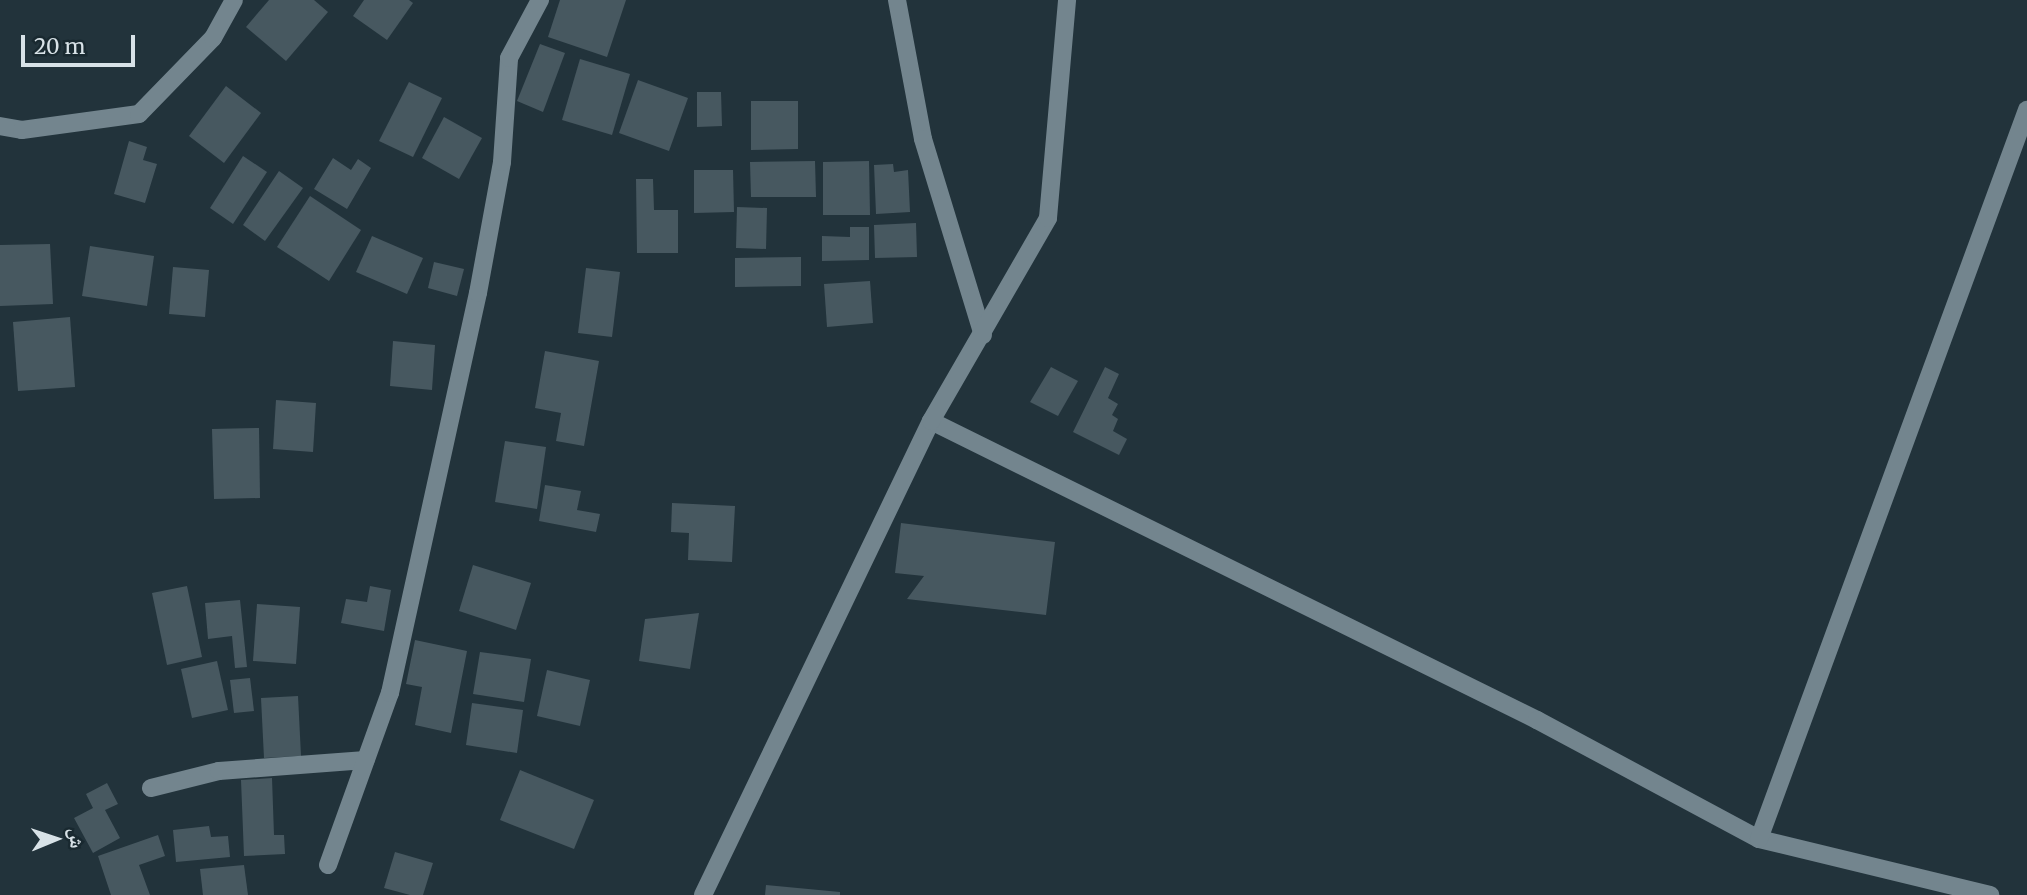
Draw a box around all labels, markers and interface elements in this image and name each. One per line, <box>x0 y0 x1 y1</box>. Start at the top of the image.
scale bar <box>24 21 138 65</box>
text: 20 m <box>34 33 85 60</box>
north arrow <box>21 804 91 874</box>
text: ش <box>65 828 89 849</box>

